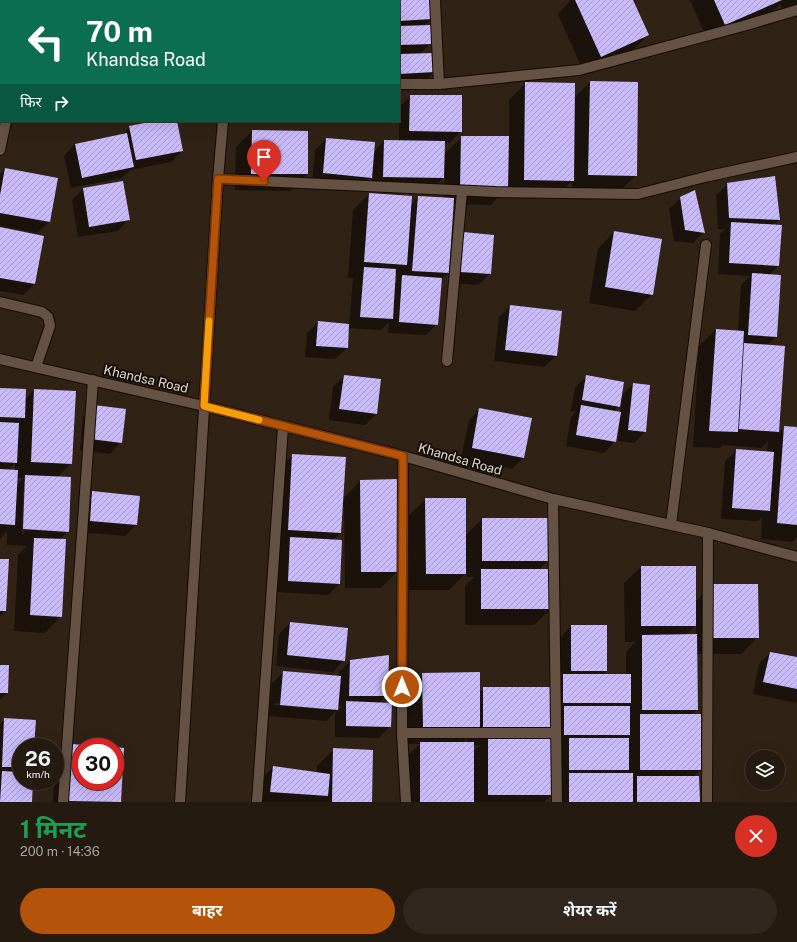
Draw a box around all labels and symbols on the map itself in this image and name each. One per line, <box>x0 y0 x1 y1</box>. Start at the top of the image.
pin <box>247 140 281 181</box>
street label: Khandsa Road <box>102 362 190 396</box>
street label: Khandsa Road <box>416 440 504 478</box>
position arrow <box>381 666 423 708</box>
speed limit sign: 30 <box>72 738 124 790</box>

